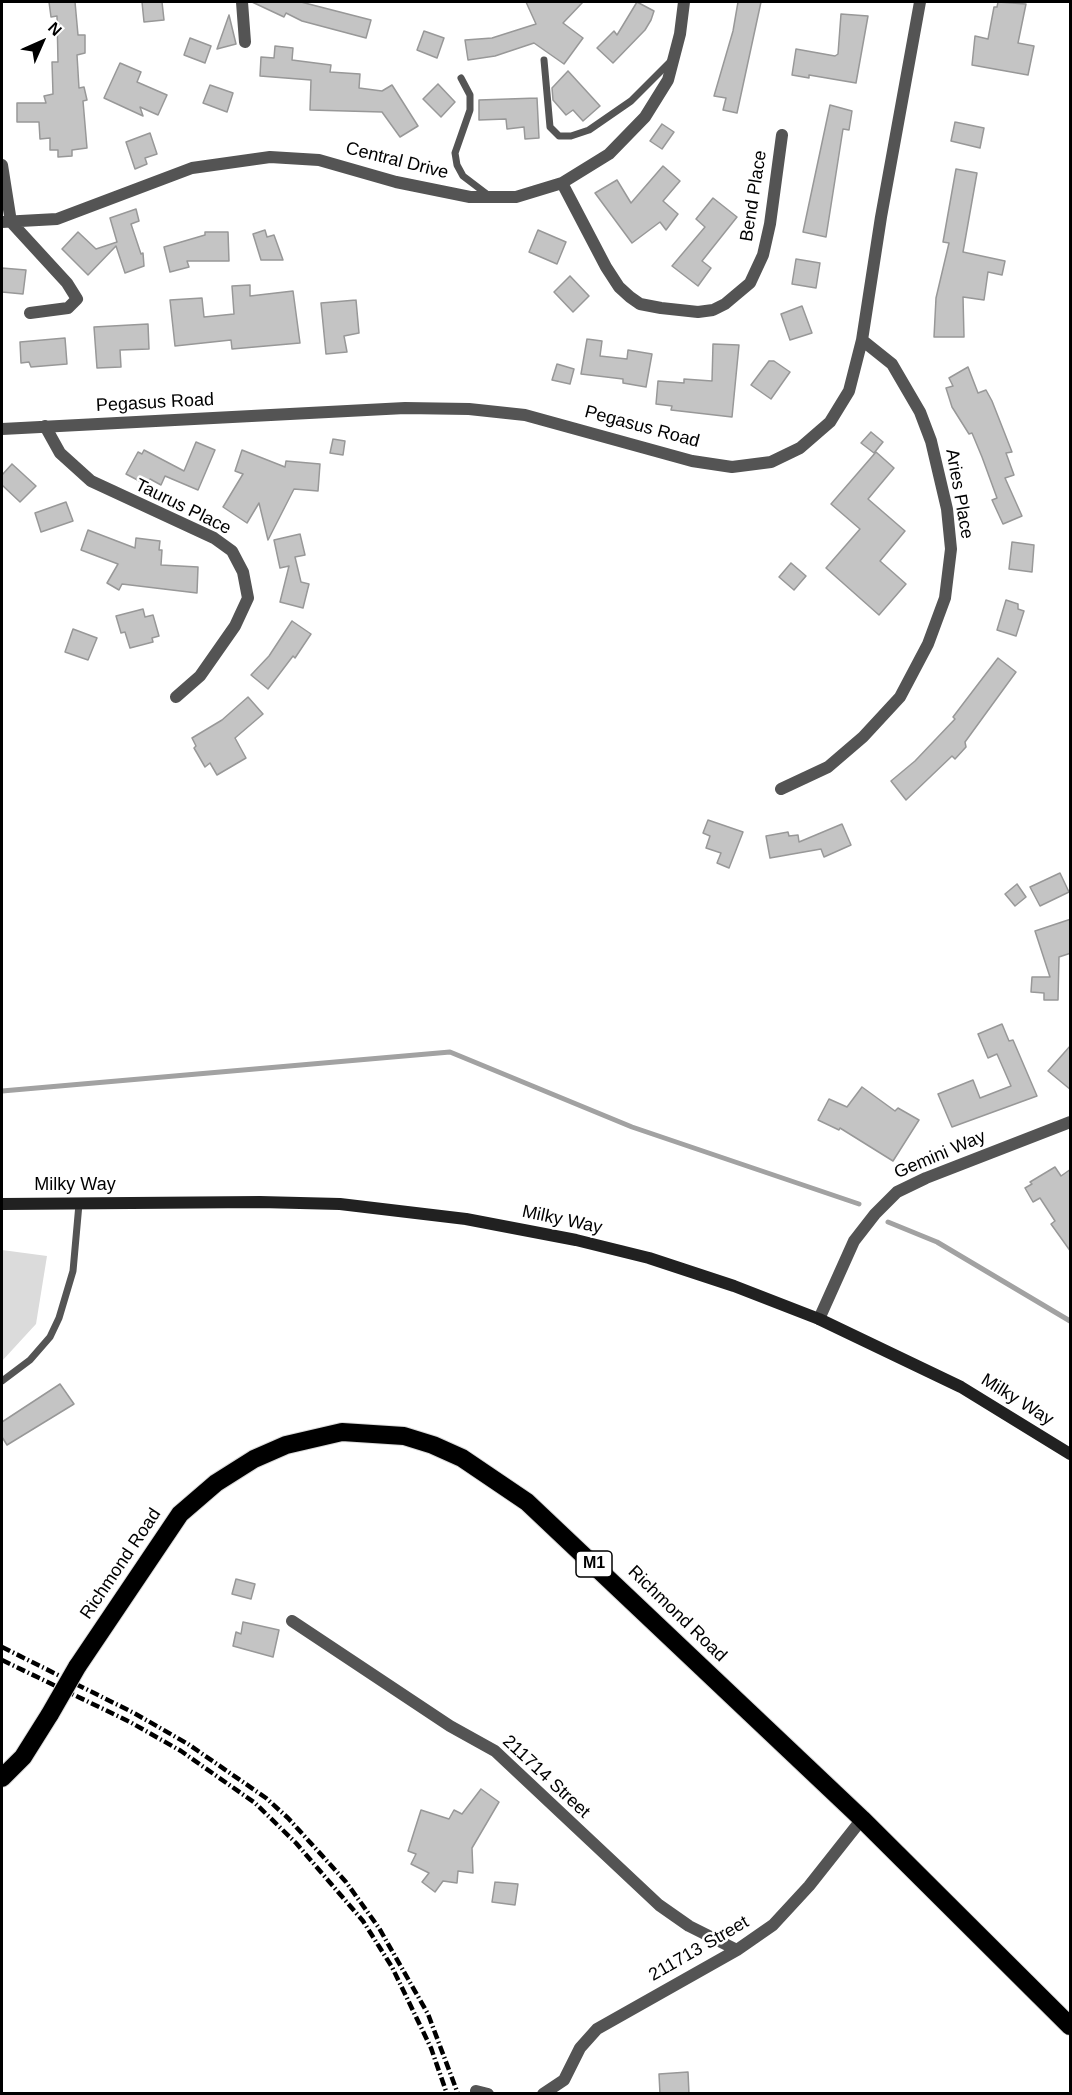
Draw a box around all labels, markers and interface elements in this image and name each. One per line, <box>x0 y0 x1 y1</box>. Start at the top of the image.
north arrow <box>12 12 72 72</box>
text: N <box>45 19 65 39</box>
street label: Central Drive <box>343 138 451 184</box>
street label: Bend Place <box>736 149 772 243</box>
street label: Pegasus Road <box>95 389 215 417</box>
street label: Pegasus Road <box>582 401 702 453</box>
street label: Aries Place <box>940 447 978 541</box>
street label: Taurus Place <box>132 474 234 540</box>
street label: Gemini Way <box>891 1126 989 1184</box>
street label: Milky Way <box>34 1174 116 1196</box>
street label: Milky Way <box>520 1201 604 1239</box>
street label: Milky Way <box>977 1369 1057 1431</box>
street label: Richmond Road <box>76 1504 166 1624</box>
road number: M1 <box>576 1551 612 1577</box>
street label: Richmond Road <box>623 1561 731 1667</box>
street label: 211714 Street <box>498 1731 594 1823</box>
street label: 211713 Street <box>645 1912 753 1986</box>

